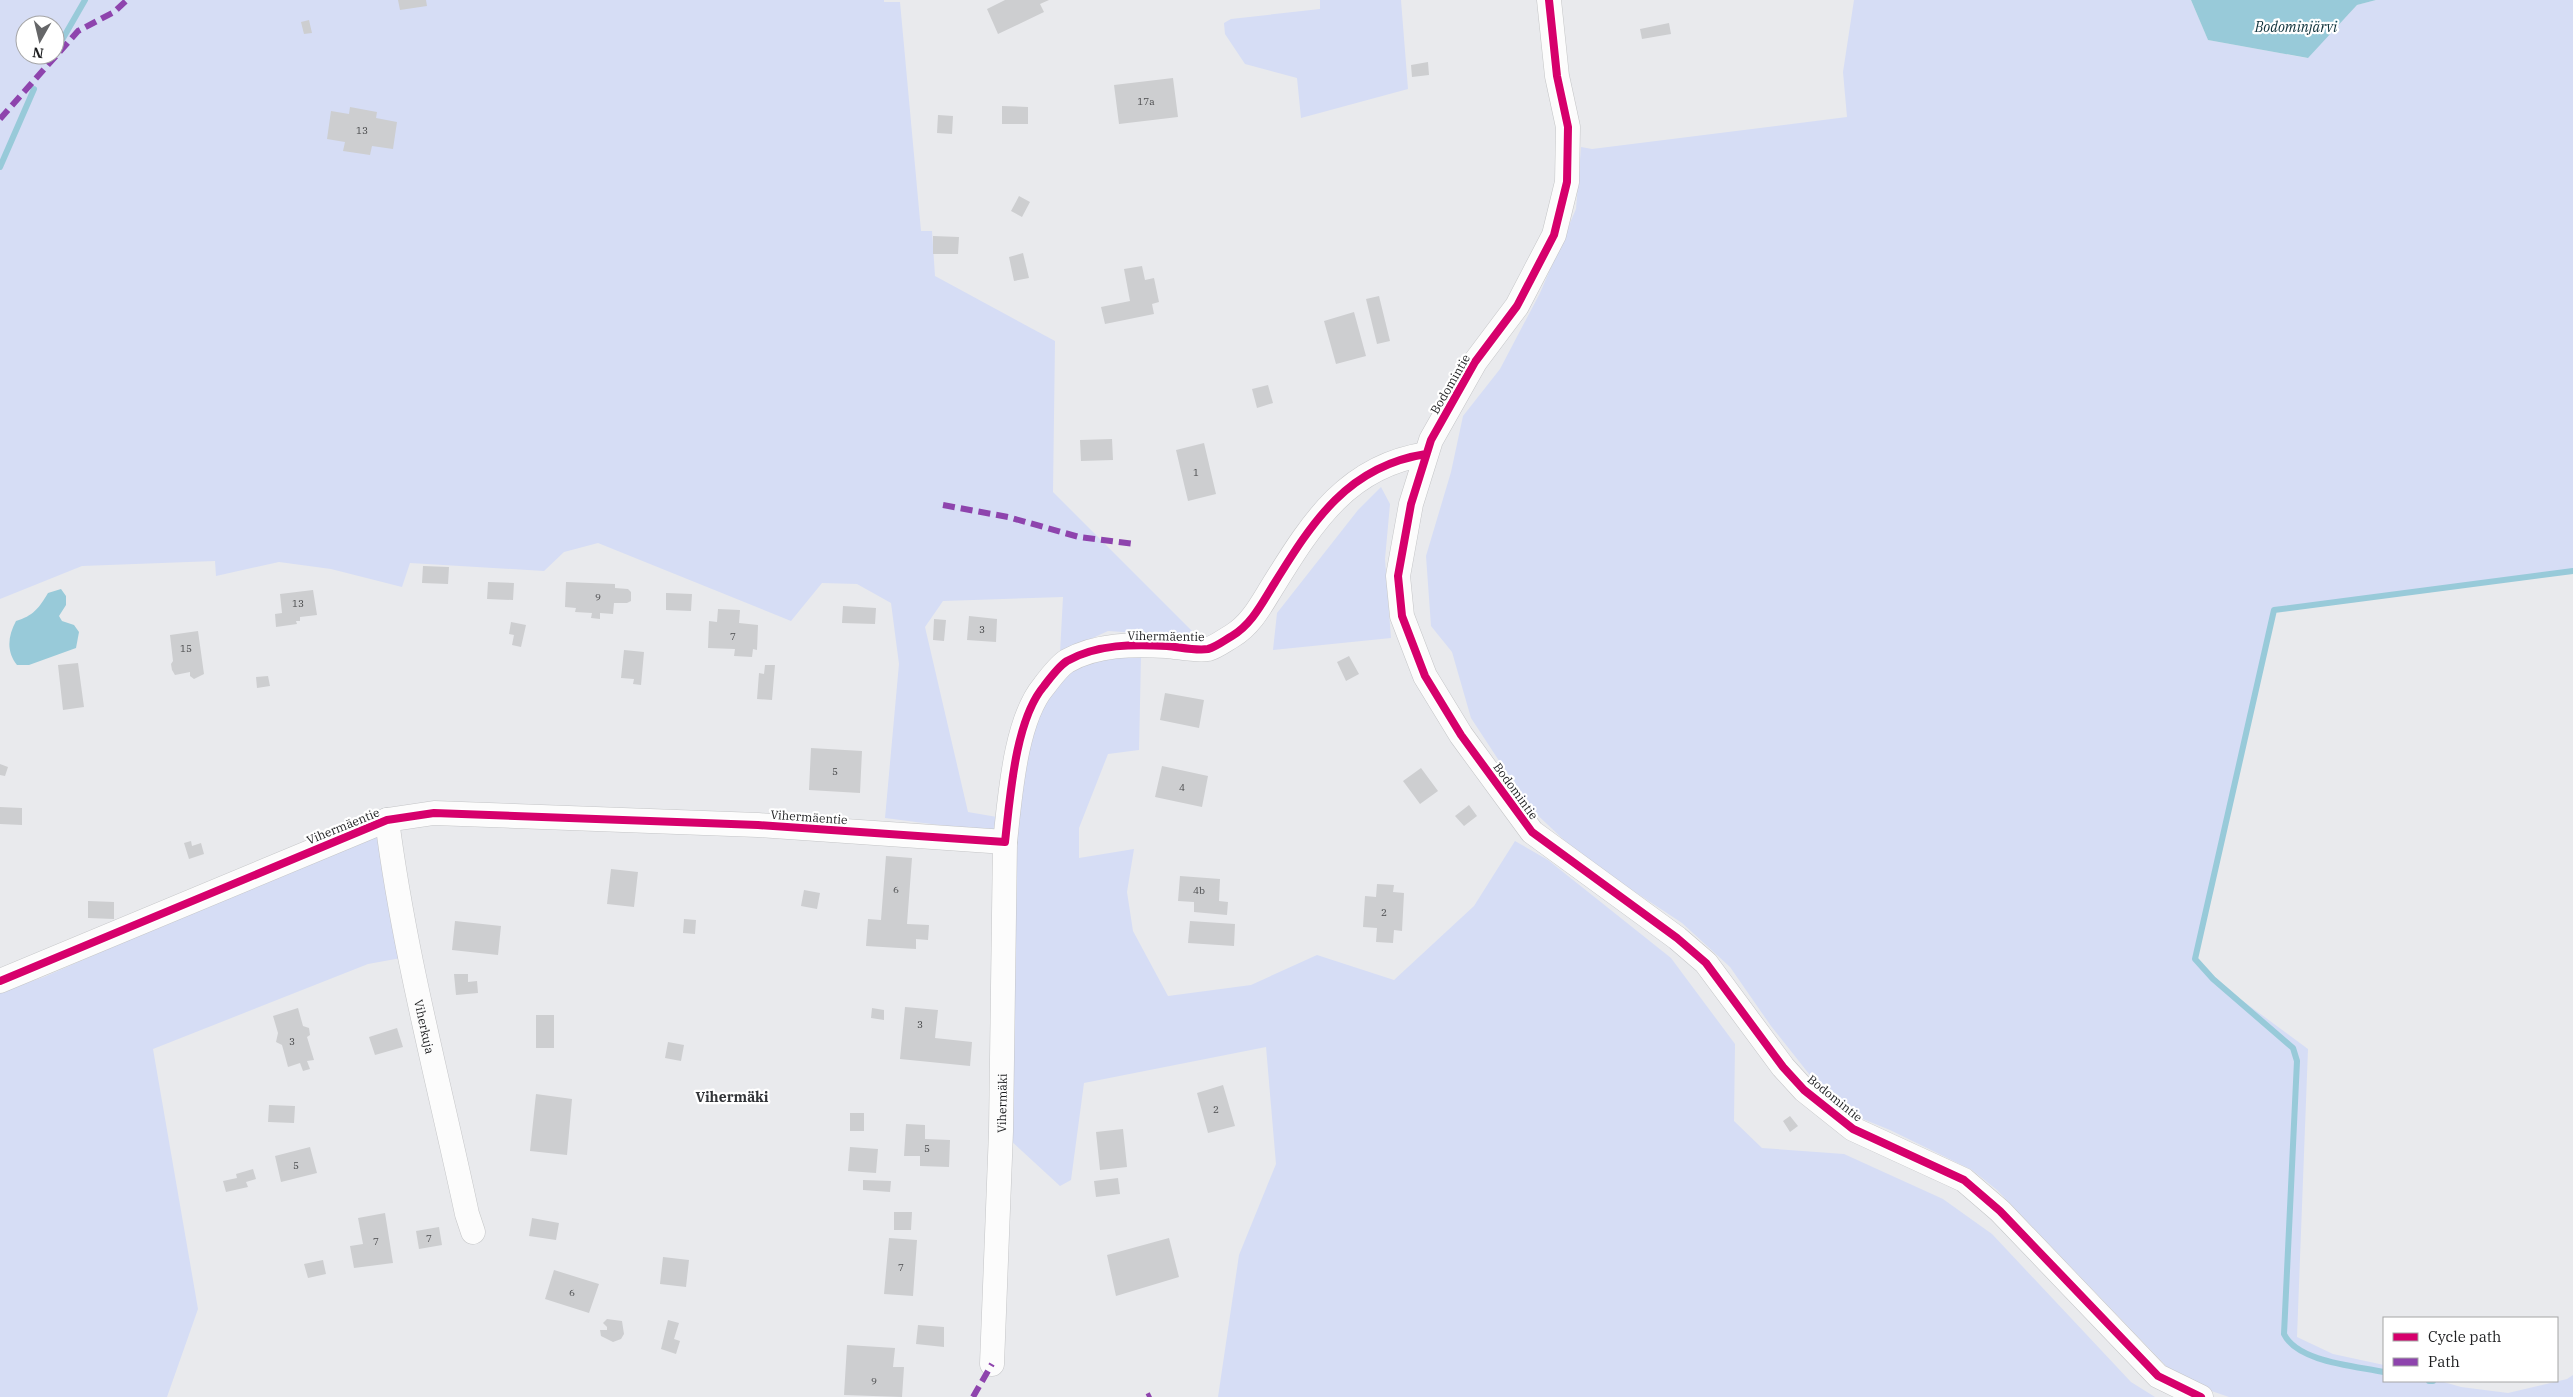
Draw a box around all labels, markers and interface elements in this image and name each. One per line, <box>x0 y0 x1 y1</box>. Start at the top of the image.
north arrow <box>15 15 65 65</box>
water label: Bodominjärvi <box>2254 18 2338 36</box>
text: N <box>31 43 45 63</box>
house number: 17a <box>1137 95 1155 108</box>
house number: 13 <box>356 124 368 137</box>
street label: Bodomintie <box>1427 352 1473 416</box>
house number: 1 <box>1193 466 1199 479</box>
house number: 9 <box>595 591 601 604</box>
house number: 13 <box>292 597 304 610</box>
house number: 3 <box>979 623 985 636</box>
street label: Vihermäentie <box>1127 628 1205 644</box>
house number: 7 <box>730 630 736 643</box>
house number: 15 <box>180 642 192 655</box>
street label: Bodomintie <box>1490 760 1542 822</box>
house number: 5 <box>832 765 838 778</box>
house number: 4 <box>1179 781 1185 794</box>
street label: Vihermäentie <box>304 805 382 847</box>
street label: Vihermäentie <box>770 807 848 827</box>
house number: 6 <box>893 883 899 896</box>
house number: 4b <box>1193 884 1205 897</box>
house number: 2 <box>1381 906 1387 919</box>
street label: Viherkuja <box>412 998 438 1056</box>
house number: 3 <box>917 1018 923 1031</box>
house number: 3 <box>289 1035 295 1048</box>
street label: Bodomintie <box>1805 1071 1865 1125</box>
street label: Vihermäki <box>993 1073 1009 1133</box>
district label: Vihermäki <box>695 1088 769 1106</box>
house number: 2 <box>1213 1103 1219 1116</box>
house number: 5 <box>924 1142 930 1155</box>
house number: 5 <box>293 1159 299 1172</box>
house number: 7 <box>426 1232 432 1245</box>
house number: 7 <box>373 1235 379 1248</box>
house number: 7 <box>898 1261 904 1274</box>
house number: 6 <box>569 1286 575 1299</box>
legend <box>2383 1317 2558 1382</box>
text: Cycle path <box>2428 1327 2501 1346</box>
text: Path <box>2428 1352 2460 1371</box>
house number: 9 <box>871 1375 877 1388</box>

